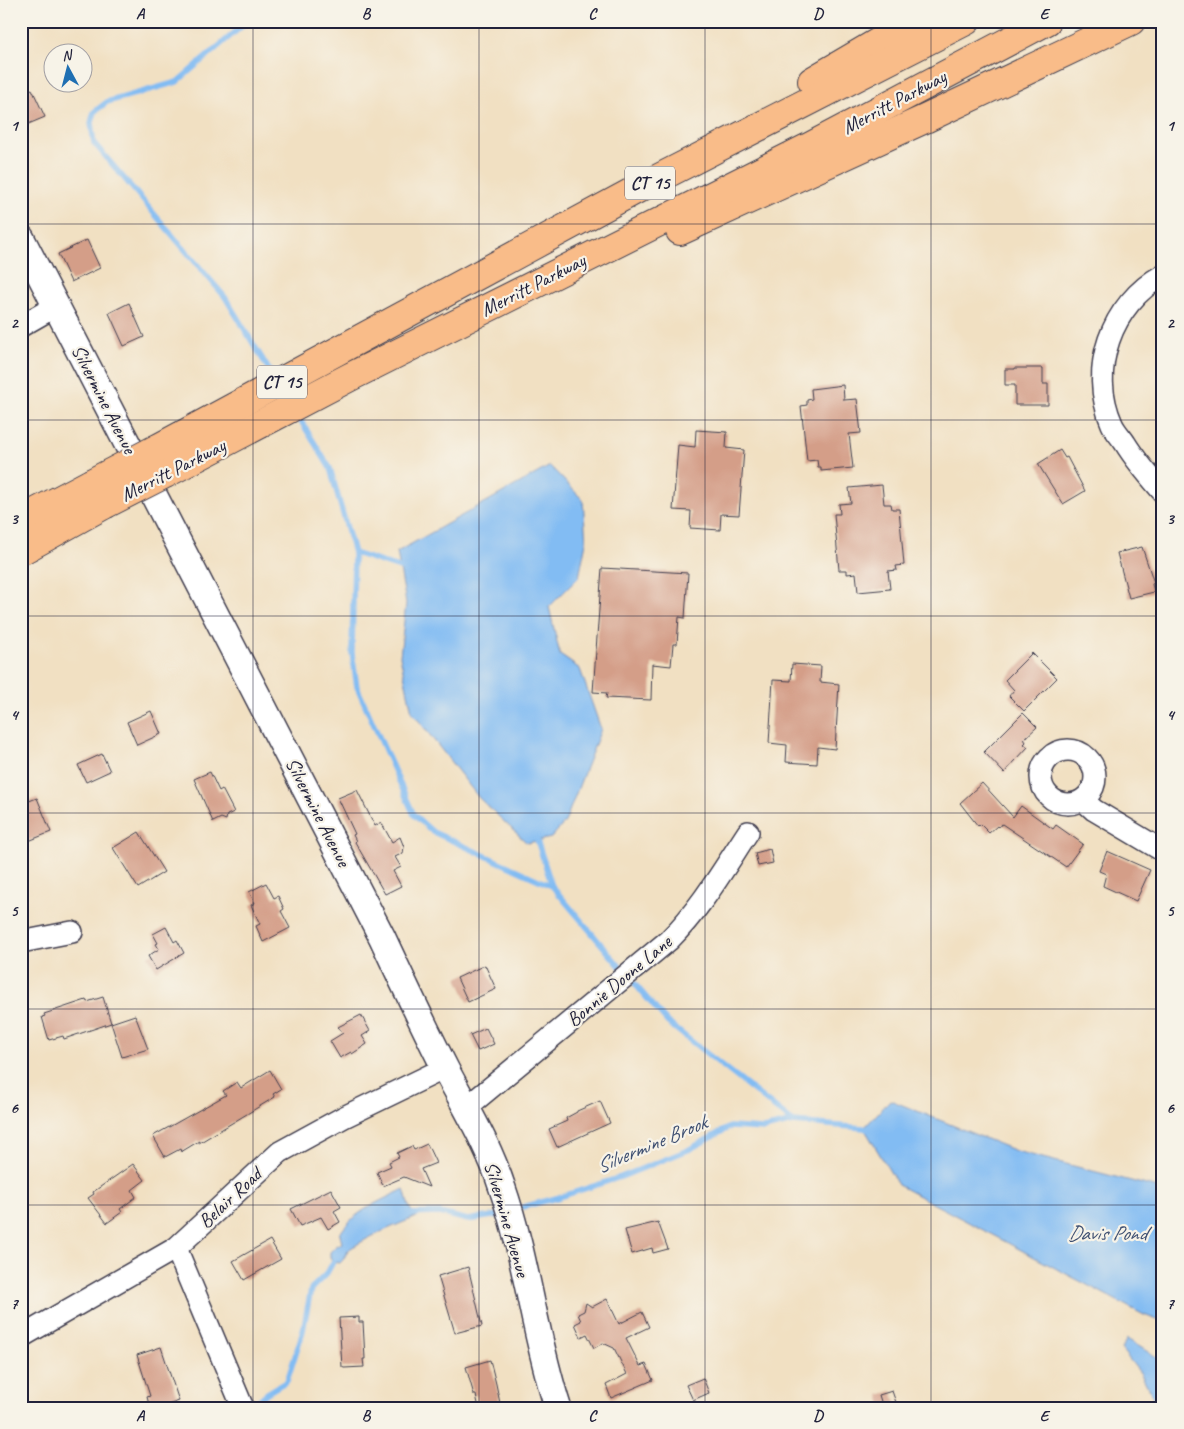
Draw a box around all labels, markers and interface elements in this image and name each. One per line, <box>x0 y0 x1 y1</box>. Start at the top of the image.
text: A <box>136 4 146 24</box>
text: B <box>362 4 372 24</box>
text: C <box>588 4 598 24</box>
text: D <box>813 4 824 24</box>
text: E <box>1040 4 1051 24</box>
north arrow <box>42 42 92 92</box>
text: N <box>61 46 74 65</box>
street label: Merritt Parkway <box>838 64 951 140</box>
text: 1 <box>10 116 19 136</box>
text: 1 <box>1166 116 1175 136</box>
road number: CT 15 <box>625 167 675 200</box>
street label: Merritt Parkway <box>476 247 591 322</box>
text: 2 <box>10 313 19 333</box>
text: 2 <box>1166 313 1175 333</box>
street label: Silvermine Avenue <box>66 340 143 459</box>
road number: CT 15 <box>257 366 307 398</box>
street label: Merritt Parkway <box>116 432 231 507</box>
text: 3 <box>10 509 19 529</box>
text: 3 <box>1166 509 1175 529</box>
text: 4 <box>10 705 19 725</box>
text: 4 <box>1166 705 1175 725</box>
street label: Silvermine Avenue <box>280 753 357 872</box>
text: 5 <box>11 901 20 921</box>
text: 5 <box>1167 901 1176 921</box>
street label: Bonnie Doone Lane <box>561 929 678 1032</box>
text: 6 <box>10 1098 19 1118</box>
text: 6 <box>1166 1098 1175 1118</box>
water label: Silvermine Brook <box>592 1108 713 1179</box>
street label: Silvermine Avenue <box>479 1158 536 1281</box>
street label: Belair Road <box>193 1160 269 1234</box>
water label: Davis Pond <box>1068 1220 1153 1246</box>
text: 7 <box>10 1294 19 1314</box>
text: 7 <box>1166 1294 1175 1314</box>
text: A <box>136 1406 146 1426</box>
text: B <box>362 1406 372 1426</box>
text: C <box>588 1406 598 1426</box>
text: D <box>813 1406 824 1426</box>
text: E <box>1040 1406 1051 1426</box>

